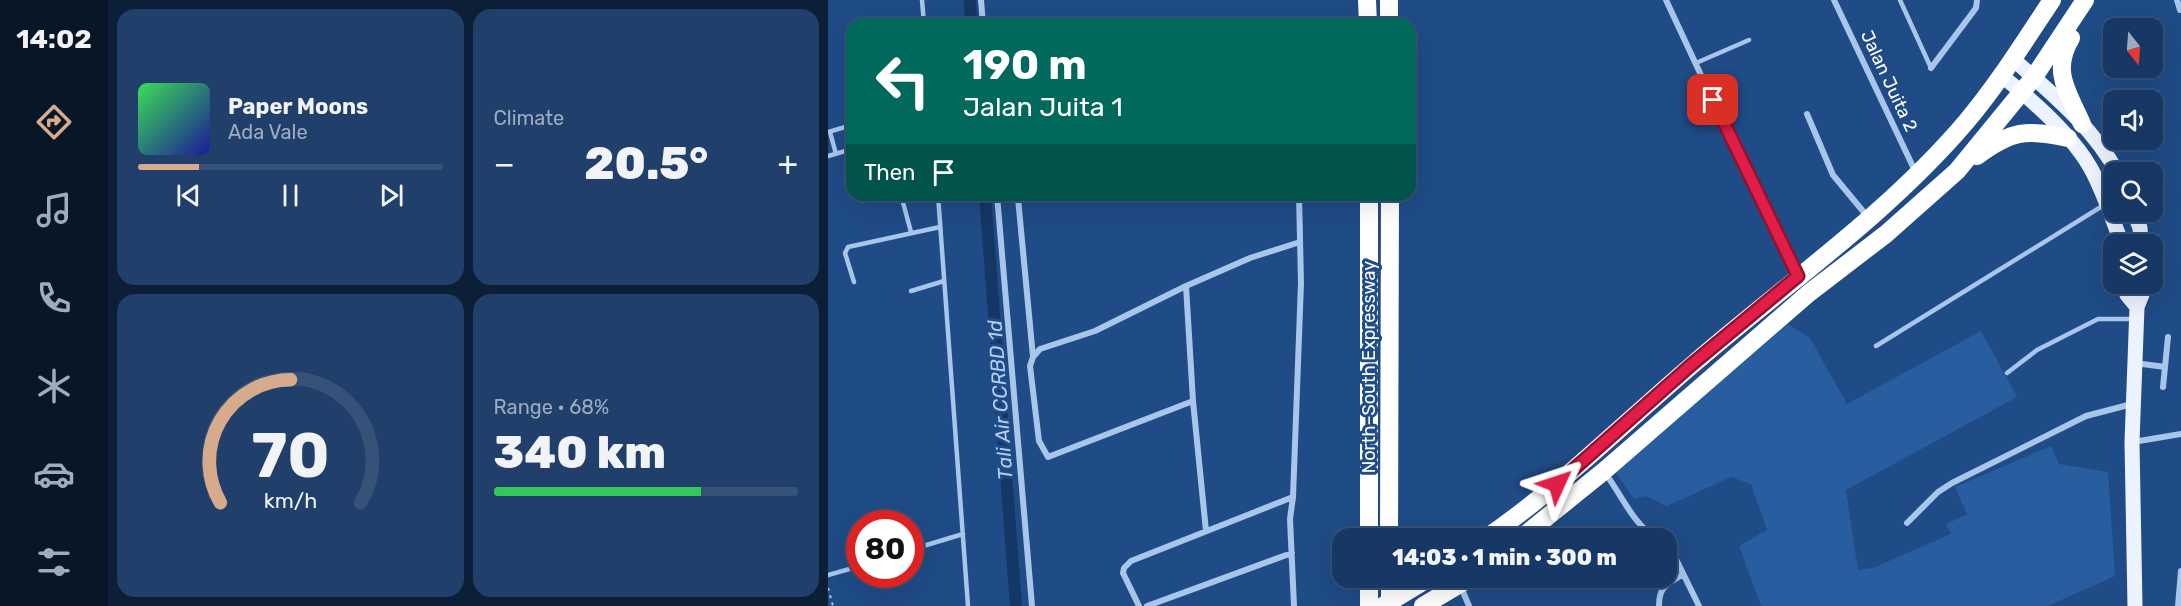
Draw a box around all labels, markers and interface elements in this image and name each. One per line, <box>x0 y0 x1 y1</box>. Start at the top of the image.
north arrow <box>2103 18 2163 78</box>
map controls <box>2103 18 2163 294</box>
text: 14:02 <box>16 23 92 55</box>
street label: Jalan Juita 2 <box>1856 27 1922 135</box>
text: 190 m <box>963 40 1087 90</box>
icon: left <box>864 42 942 120</box>
pin <box>1687 74 1738 125</box>
icon: arrive <box>1696 83 1729 116</box>
button: sound <box>2103 90 2163 150</box>
text: Jalan Juita 1 <box>963 91 1123 123</box>
text: Paper Moons <box>228 93 368 120</box>
icon: directions <box>33 101 75 143</box>
text: Climate <box>494 106 564 130</box>
text: Ada Vale <box>228 120 308 144</box>
text: 20.5° <box>584 137 708 190</box>
text: − <box>494 144 515 183</box>
text: + <box>777 144 798 183</box>
icon: arrive <box>927 156 960 189</box>
text: Then <box>864 159 915 186</box>
button: search <box>2103 162 2163 222</box>
icon: previous <box>172 179 205 212</box>
icon: pause <box>274 179 307 212</box>
icon: next <box>375 179 408 212</box>
icon: music <box>33 189 75 231</box>
button: layers <box>2103 234 2163 294</box>
street label: North–South Expressway <box>1358 261 1380 473</box>
icon: phone <box>33 277 75 319</box>
water label: Tali Air CCRBD 1d <box>982 318 1018 481</box>
icon: climate <box>33 365 75 407</box>
text: Range · 68% <box>494 395 609 419</box>
text: 70 <box>251 419 329 493</box>
text: 340 km <box>494 426 666 479</box>
position arrow <box>1525 452 1589 516</box>
icon: car <box>33 453 75 495</box>
text: km/h <box>263 488 317 513</box>
speed limit sign: 80 <box>846 510 924 588</box>
icon: filters <box>33 541 75 583</box>
text: 14:03 · 1 min · 300 m <box>1392 544 1617 571</box>

